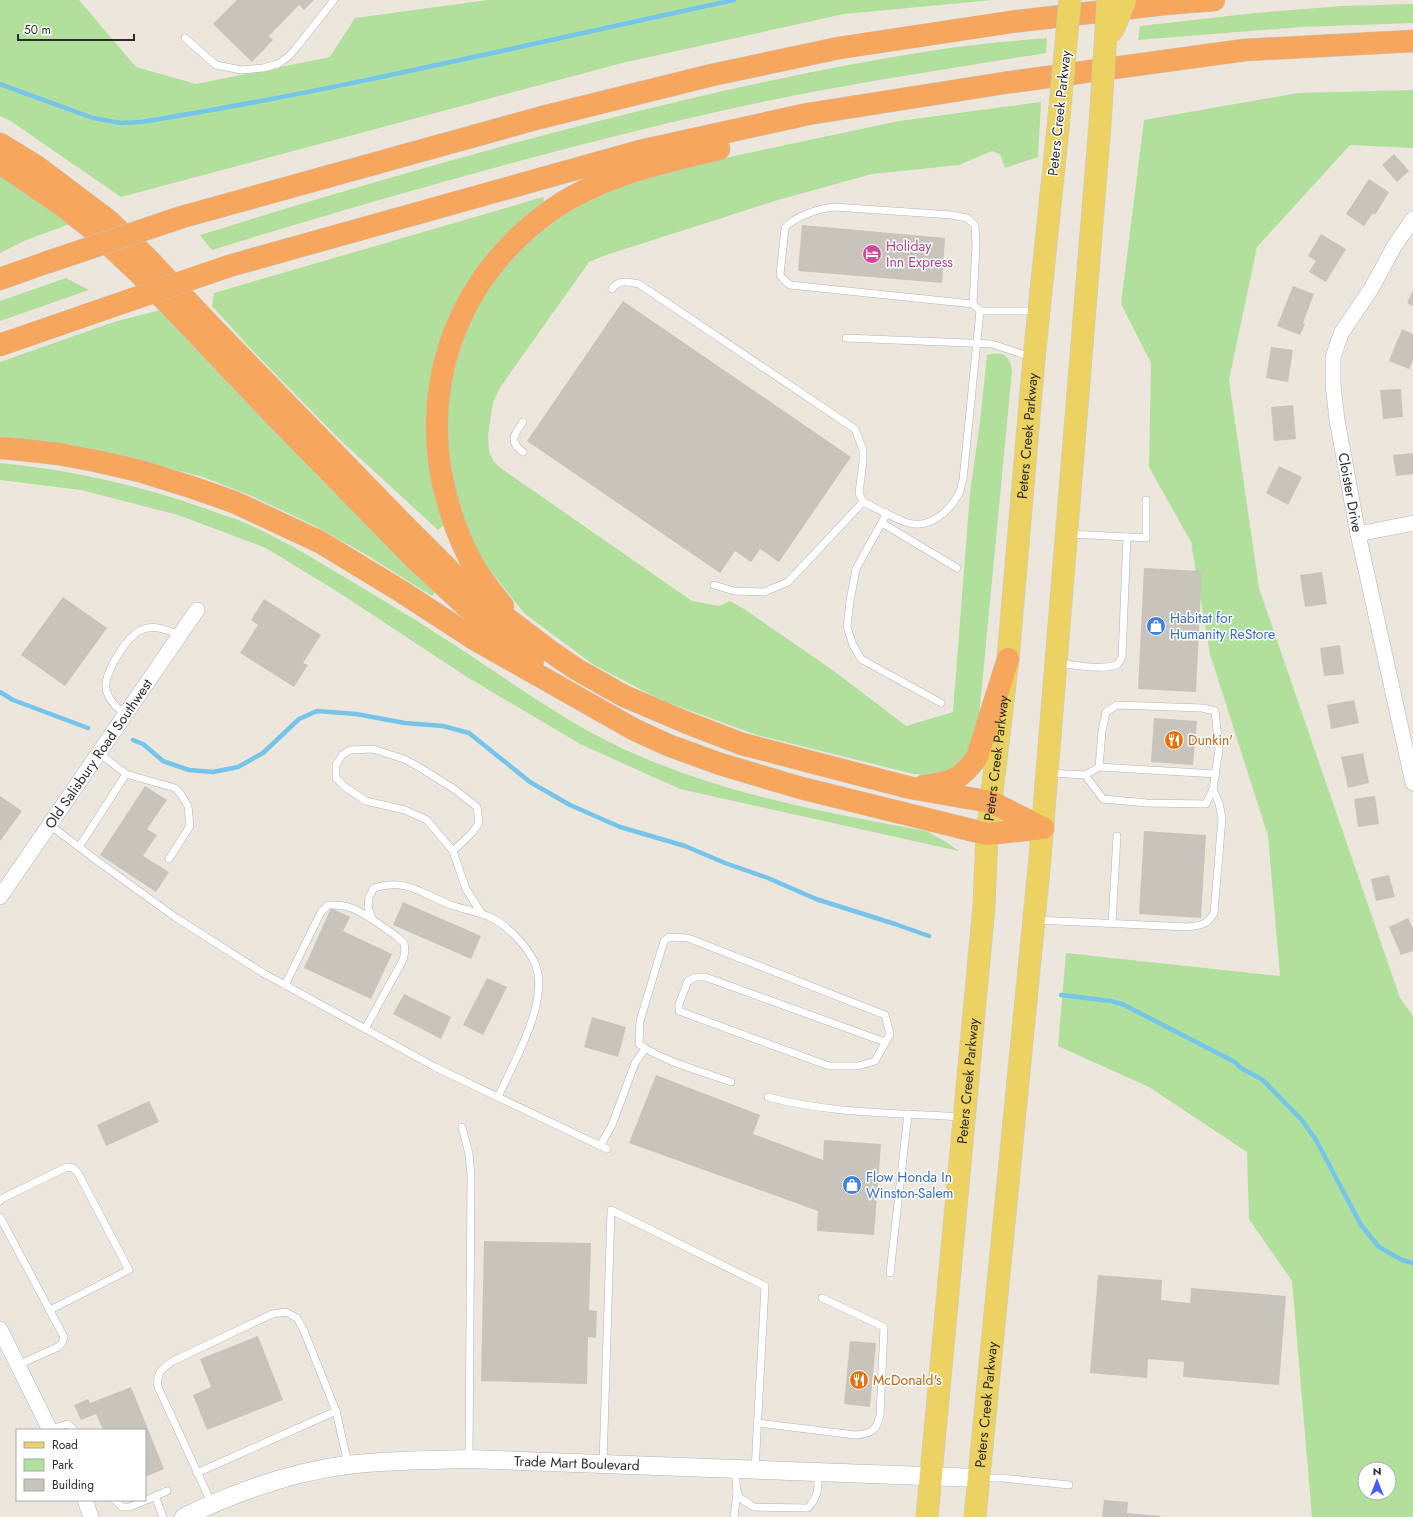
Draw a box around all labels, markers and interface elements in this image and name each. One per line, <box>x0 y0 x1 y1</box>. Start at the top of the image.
scale bar <box>18 16 134 42</box>
text: 50 m <box>24 21 51 39</box>
street label: Peters Creek Parkway <box>1042 48 1076 177</box>
place label: Holiday Inn Express <box>886 236 953 272</box>
hotel icon: Holiday Inn Express <box>861 243 883 265</box>
street label: Peters Creek Parkway <box>1012 371 1043 500</box>
street label: Cloister Drive <box>1333 451 1367 534</box>
place label: Habitat for Humanity ReStore <box>1170 608 1275 644</box>
shop icon: Habitat for Humanity ReStore <box>1145 615 1167 637</box>
street label: Old Salisbury Road Southwest <box>40 674 157 832</box>
street label: Peters Creek Parkway <box>979 694 1014 822</box>
restaurant icon: Dunkin' <box>1163 729 1185 751</box>
place label: Dunkin' <box>1188 730 1233 750</box>
street label: Peters Creek Parkway <box>952 1016 984 1145</box>
place label: Flow Honda In Winston-Salem <box>866 1167 954 1203</box>
shop icon: Flow Honda In Winston-Salem <box>841 1174 863 1196</box>
street label: Peters Creek Parkway <box>970 1340 1002 1468</box>
restaurant icon: McDonald's <box>848 1369 870 1391</box>
place label: McDonald's <box>873 1370 942 1390</box>
legend <box>16 1429 146 1501</box>
text: Road <box>52 1436 78 1454</box>
street label: Trade Mart Boulevard <box>514 1451 640 1475</box>
text: Park <box>52 1456 74 1474</box>
north arrow <box>1357 1461 1397 1501</box>
text: N <box>1373 1463 1381 1479</box>
text: Building <box>52 1476 94 1494</box>

